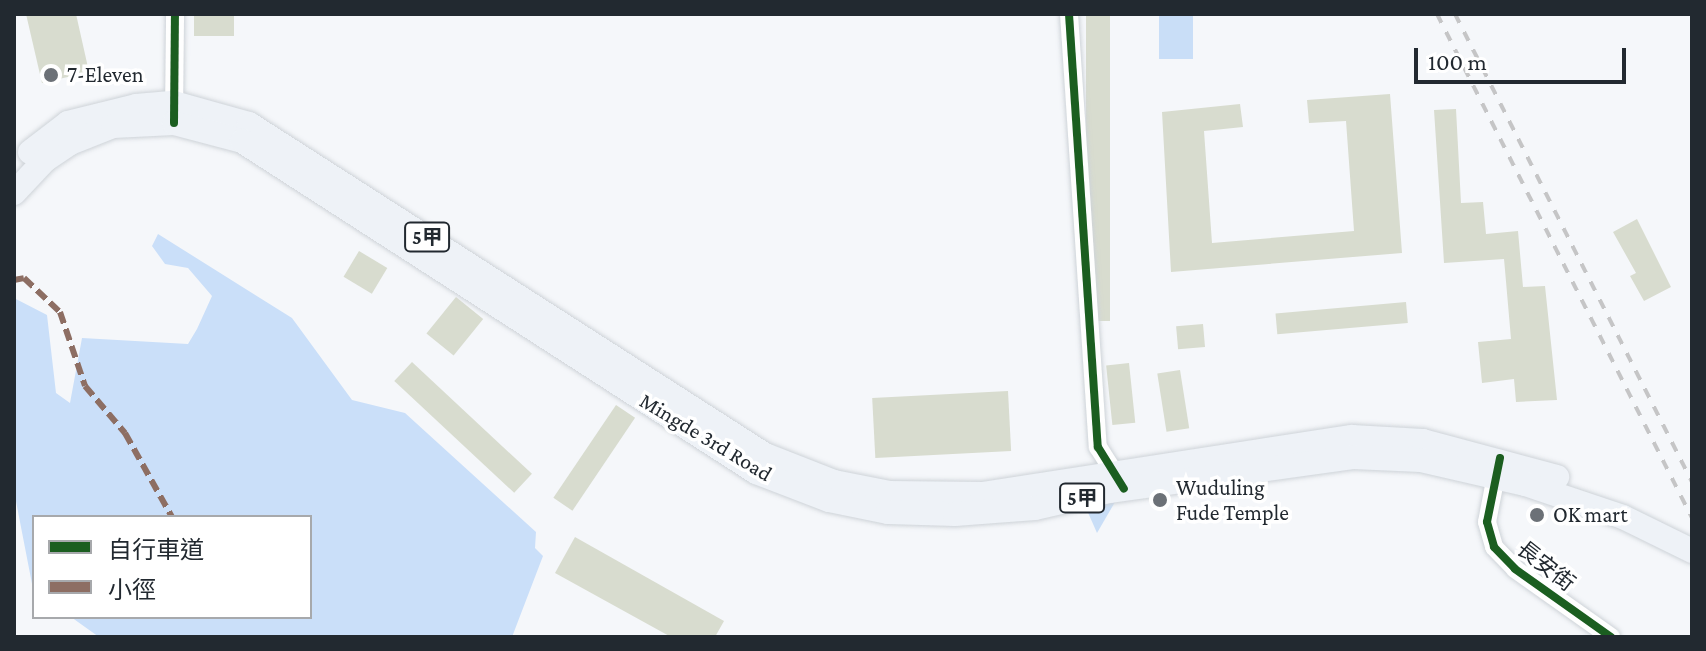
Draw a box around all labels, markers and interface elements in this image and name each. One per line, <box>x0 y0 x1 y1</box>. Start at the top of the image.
scale bar <box>1418 32 1630 82</box>
text: 100 m <box>1428 48 1487 75</box>
place label: 7-Eleven <box>67 62 144 88</box>
marker: 7-Eleven <box>42 66 60 84</box>
road number: 5甲 <box>403 221 451 253</box>
street label: Mingde 3rd Road <box>635 387 777 487</box>
place label: Wuduling Fude Temple <box>1176 474 1289 526</box>
road number: 5甲 <box>1058 482 1106 514</box>
marker: Wuduling Fude Temple <box>1151 491 1169 509</box>
place label: OK mart <box>1553 502 1627 528</box>
marker: OK mart <box>1528 506 1546 524</box>
legend <box>32 515 312 619</box>
street label: 長安街 <box>1512 535 1580 597</box>
text: 自行車道 <box>108 536 204 563</box>
text: 小徑 <box>108 576 156 603</box>

